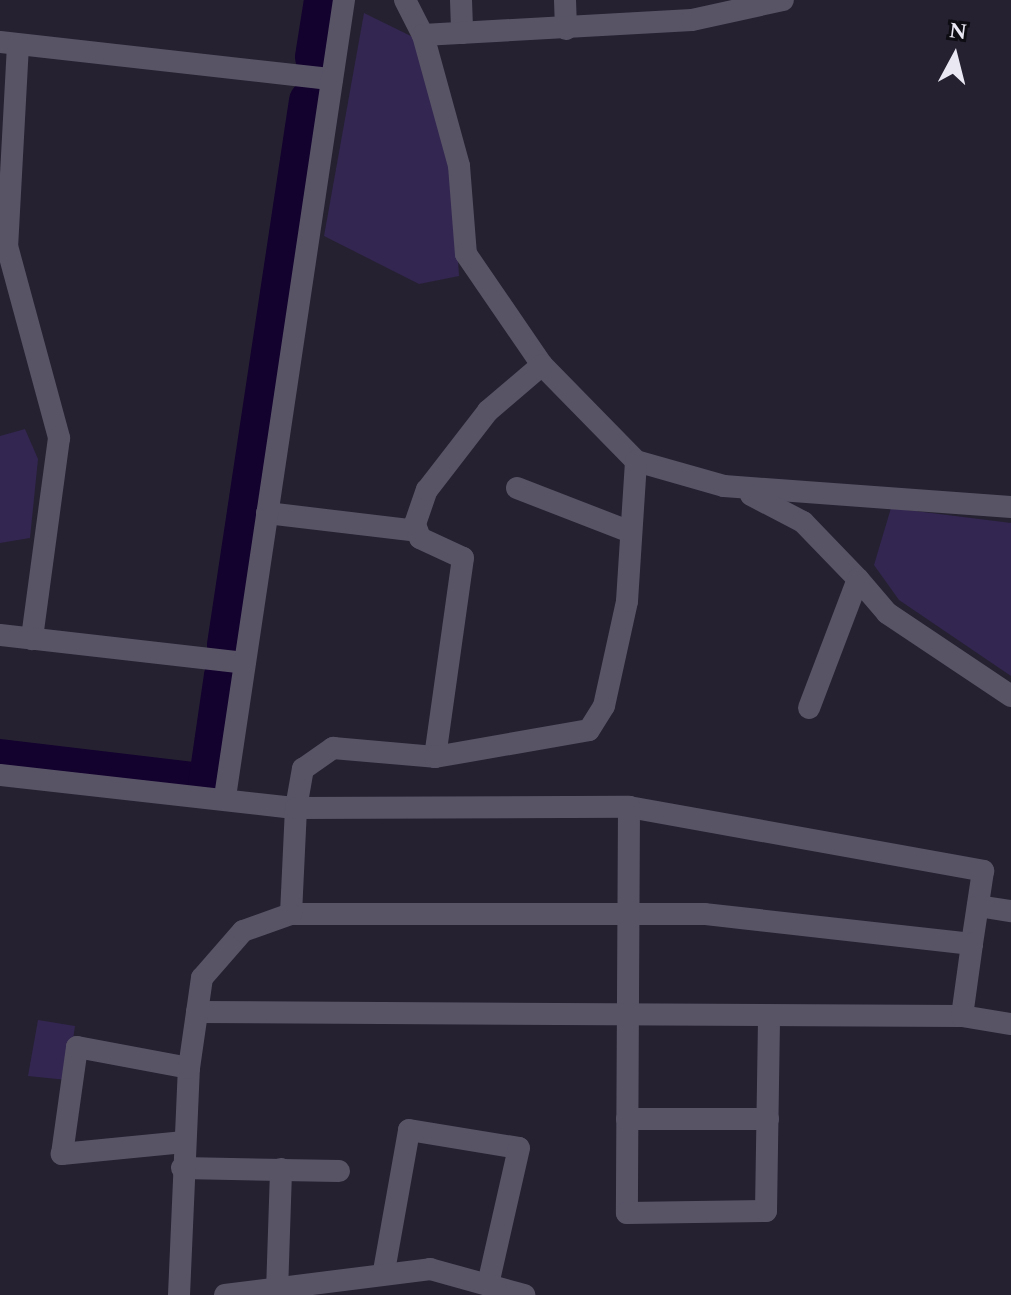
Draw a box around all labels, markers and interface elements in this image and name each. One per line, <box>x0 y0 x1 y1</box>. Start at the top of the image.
text: N <box>947 14 969 49</box>
north arrow <box>915 16 995 96</box>

